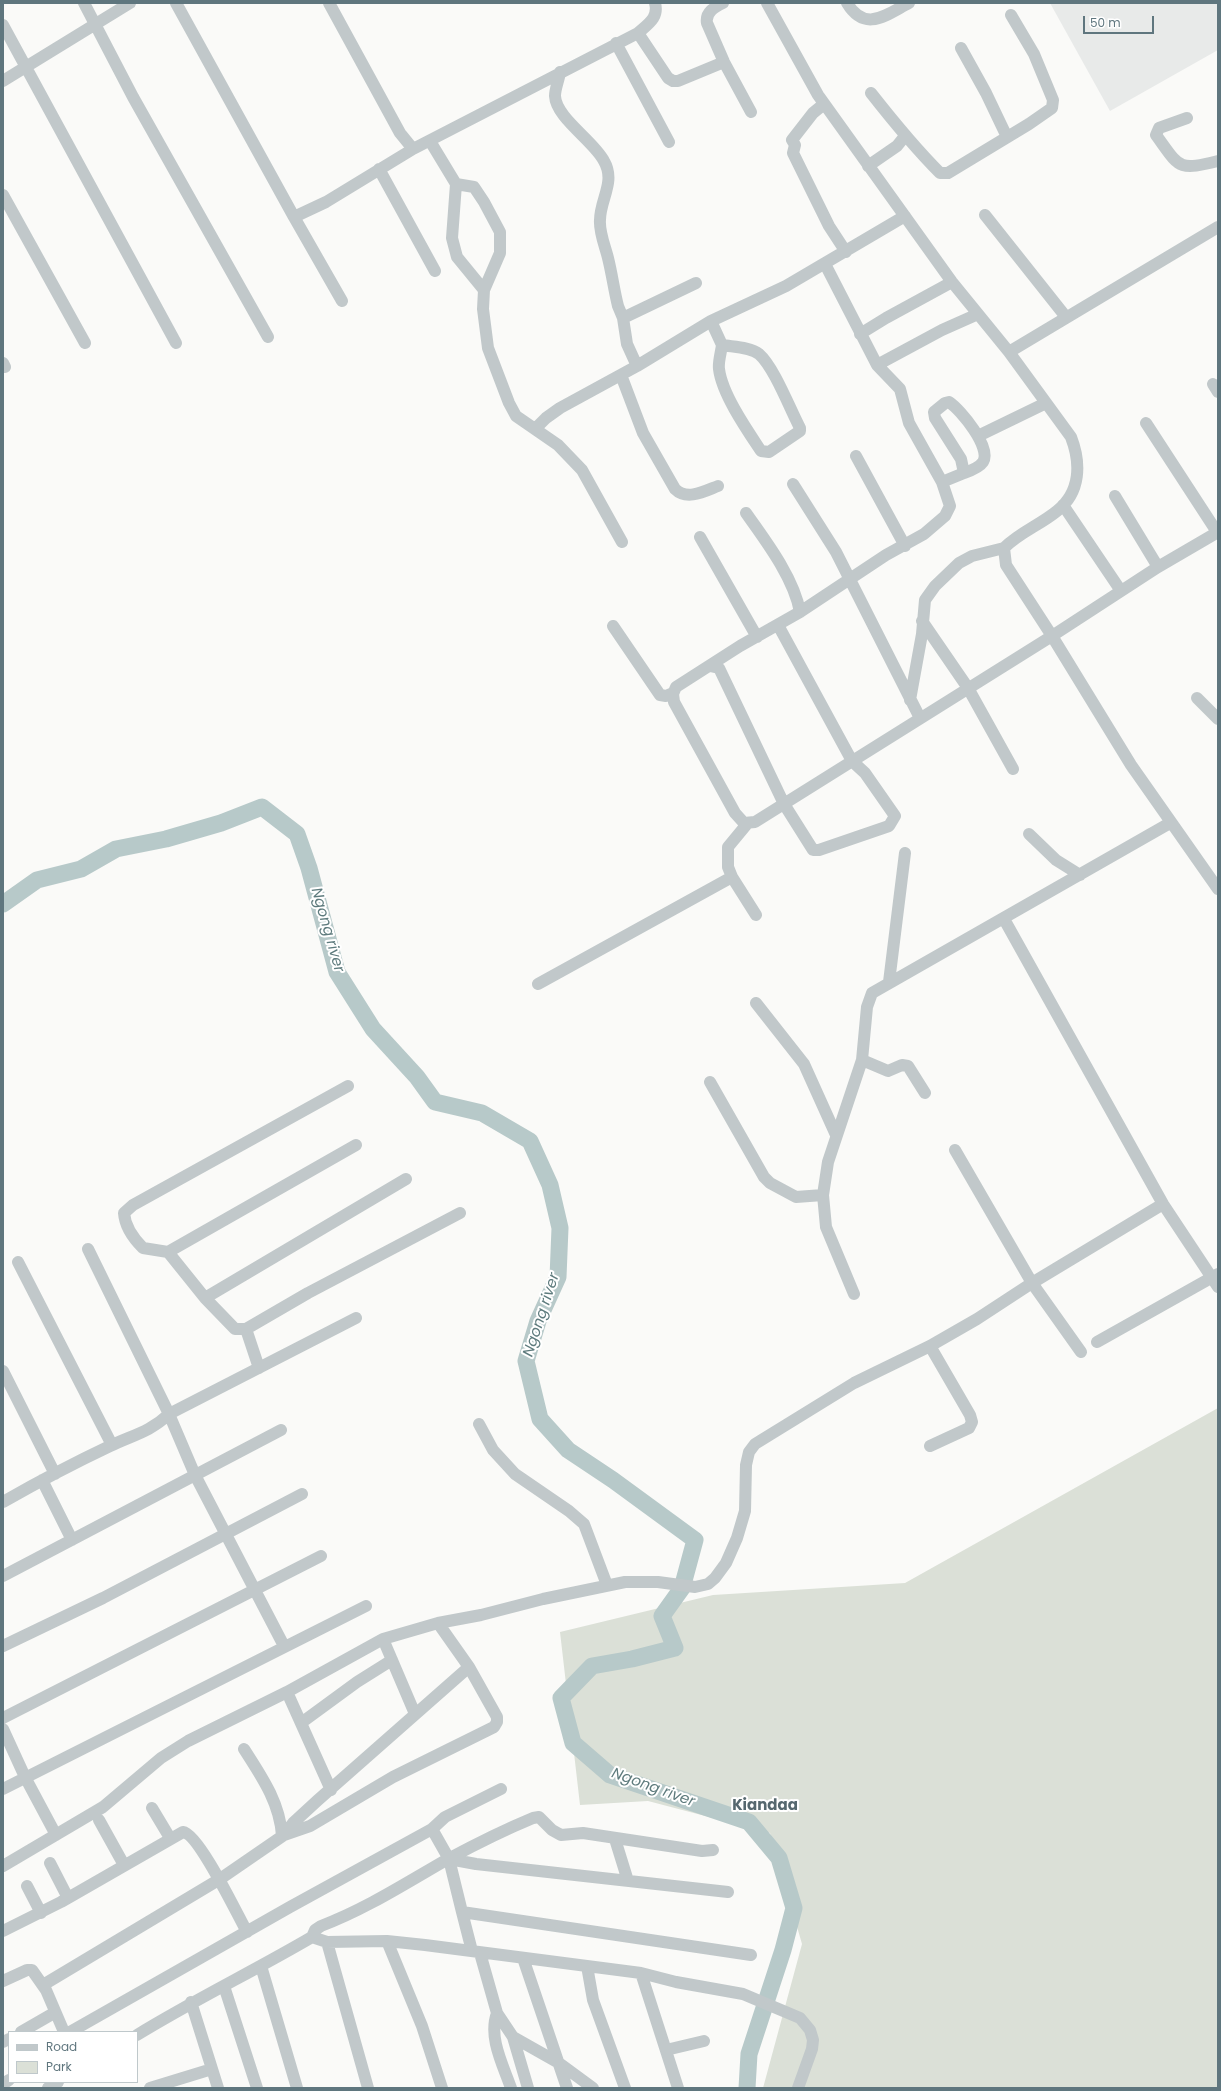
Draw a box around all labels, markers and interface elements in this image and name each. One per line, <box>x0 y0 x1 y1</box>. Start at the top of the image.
scale bar <box>1085 8 1156 34</box>
text: 50 m <box>1090 14 1121 31</box>
water label: Ngong river <box>306 886 348 974</box>
water label: Ngong river <box>520 1271 564 1359</box>
water label: Ngong river <box>609 1765 697 1811</box>
district label: Kiandaa <box>732 1797 798 1815</box>
legend <box>8 2031 138 2083</box>
text: Road <box>46 2038 77 2055</box>
text: Park <box>46 2058 72 2075</box>

